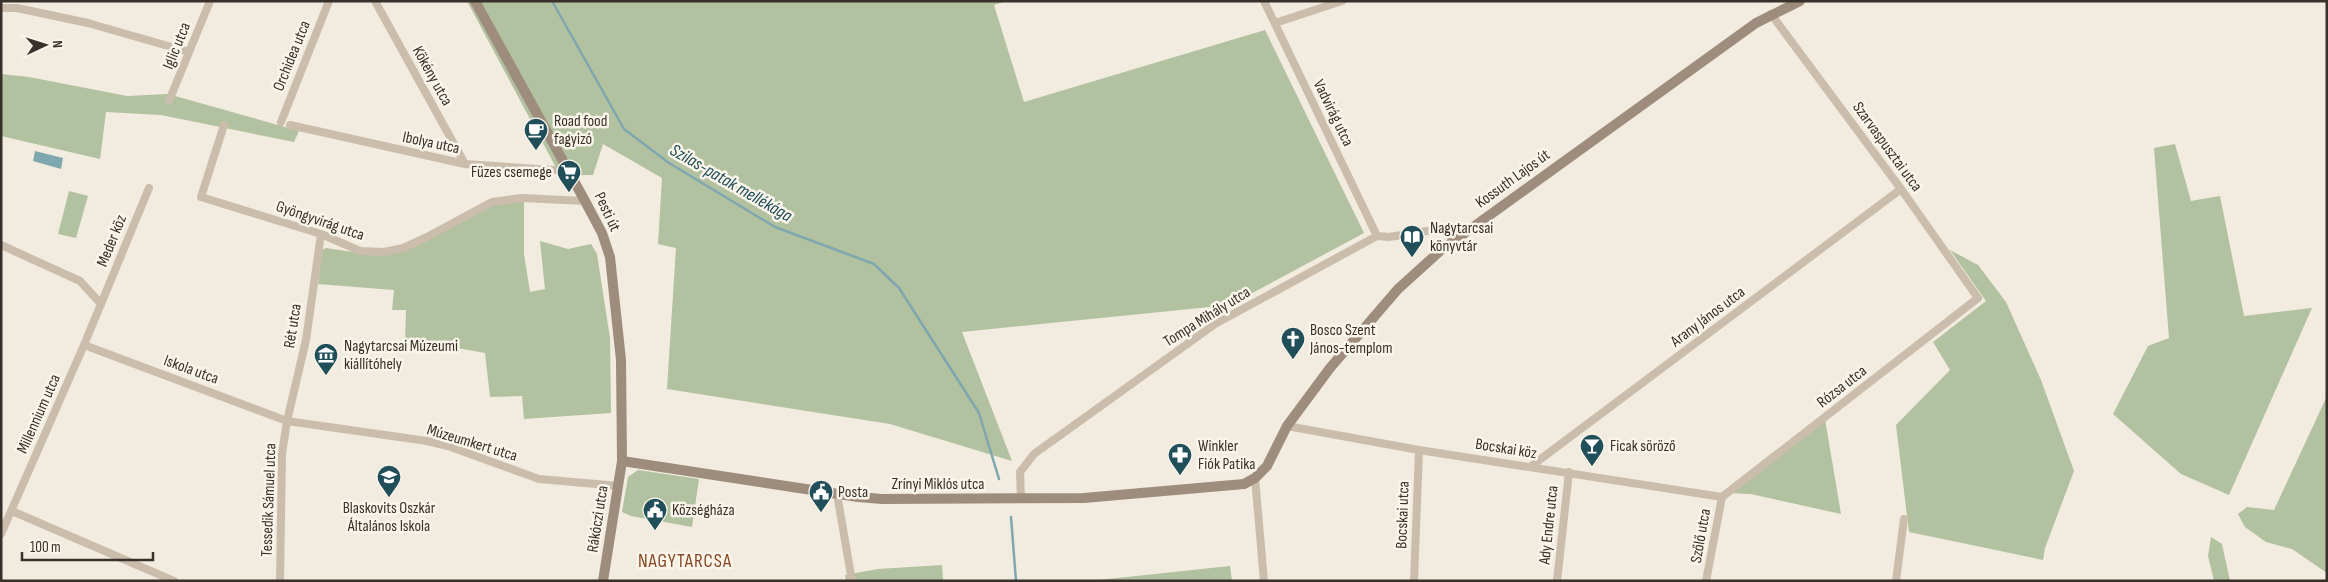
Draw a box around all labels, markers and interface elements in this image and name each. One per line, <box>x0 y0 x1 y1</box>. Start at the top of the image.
street label: Orchidea utca <box>269 18 315 94</box>
north arrow <box>20 20 70 70</box>
street label: Iglic utca <box>159 20 195 72</box>
text: N <box>49 40 66 48</box>
street label: Kökény utca <box>408 43 456 109</box>
street label: Vadvirág utca <box>1309 77 1357 149</box>
street label: Szarvaspusztai utca <box>1848 98 1926 196</box>
place label: Road food fagyizó <box>554 112 607 149</box>
cafe icon: Road food fagyizó <box>523 117 549 151</box>
street label: Ibolya utca <box>401 128 461 158</box>
water label: Szilas-patak mellékága <box>666 140 796 227</box>
street label: Kossuth Lajos út <box>1472 146 1554 212</box>
supermarket icon: Füzes csemege <box>556 159 582 193</box>
place label: Füzes csemege <box>471 163 552 182</box>
street label: Pesti út <box>590 189 624 235</box>
street label: Gyöngyvirág utca <box>273 197 367 245</box>
street label: Meder köz <box>93 212 131 270</box>
place label: Nagytarcsai könyvtár <box>1430 219 1493 256</box>
library icon: Nagytarcsai könyvtár <box>1399 224 1425 258</box>
street label: Tompa Mihály utca <box>1160 283 1254 351</box>
street label: Arany János utca <box>1666 283 1749 352</box>
street label: Rét utca <box>280 302 306 350</box>
place label: Bosco Szent János-templom <box>1309 321 1393 358</box>
church icon: Bosco Szent János-templom <box>1280 326 1306 360</box>
place label: Nagytarcsai Múzeumi kiállítóhely <box>344 337 458 374</box>
museum icon: Nagytarcsai Múzeumi kiállítóhely <box>313 342 339 376</box>
street label: Iskola utca <box>161 351 221 389</box>
street label: Rózsa utca <box>1813 362 1871 412</box>
street label: Millennium utca <box>13 371 65 457</box>
street label: Múzeumkert utca <box>425 420 519 466</box>
bar icon: Ficak söröző <box>1579 433 1605 467</box>
street label: Bocskai köz <box>1474 435 1538 463</box>
place label: Winkler Fiók Patika <box>1198 437 1255 474</box>
place label: Ficak söröző <box>1610 437 1676 456</box>
pharmacy icon: Winkler Fiók Patika <box>1167 442 1193 476</box>
street label: Tessedik Sámuel utca <box>258 443 280 557</box>
school or university icon: Blaskovits Oszkár Általános Iskola <box>376 464 402 498</box>
street label: Zrínyi Miklós utca <box>892 475 984 494</box>
public building icon: Posta <box>808 479 834 513</box>
street label: Bocskai utca <box>1392 481 1414 549</box>
place label: Posta <box>838 483 868 502</box>
street label: Rákóczi utca <box>583 484 613 554</box>
street label: Ady Endre utca <box>1535 485 1563 566</box>
public building icon: Községháza <box>642 497 668 531</box>
place label: Blaskovits Oszkár Általános Iskola <box>343 499 436 536</box>
place label: Községháza <box>672 501 735 520</box>
street label: Szőlő utca <box>1687 507 1715 565</box>
scale bar <box>22 530 154 562</box>
text: 100 m <box>30 538 61 557</box>
district label: NAGYTARCSA <box>638 550 732 573</box>

